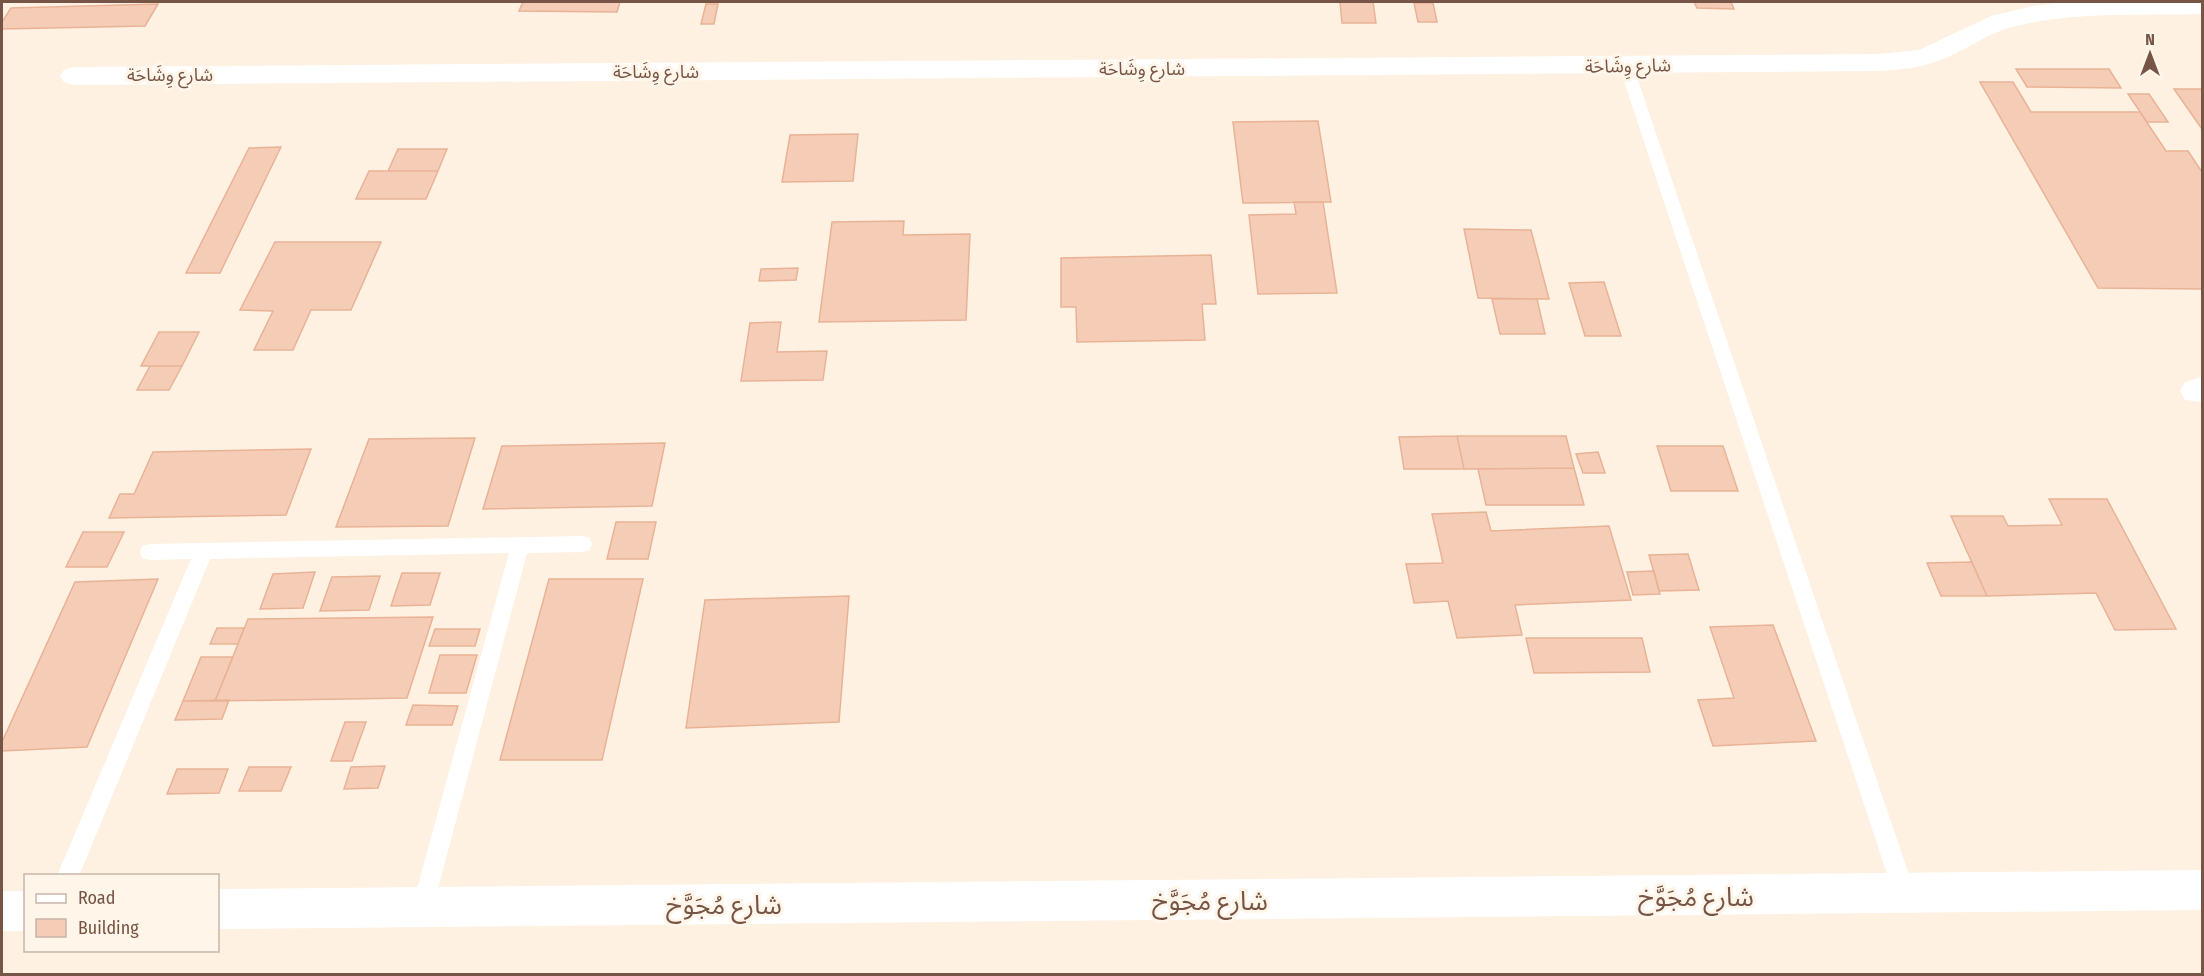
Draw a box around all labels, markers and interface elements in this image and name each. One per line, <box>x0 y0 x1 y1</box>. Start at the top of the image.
north arrow <box>2120 24 2180 84</box>
text: N <box>2145 30 2155 49</box>
street label: شارع وِشَاحَة <box>1585 54 1671 81</box>
street label: شارع وِشَاحَة <box>1099 58 1185 83</box>
street label: شارع وِشَاحَة <box>613 61 699 86</box>
street label: شارع وِشَاحَة <box>127 64 213 89</box>
legend <box>24 874 219 952</box>
street label: شارع مُجَوَّخ <box>1638 882 1754 916</box>
street label: شارع مُجَوَّخ <box>1152 886 1268 920</box>
text: Road <box>78 887 115 909</box>
street label: شارع مُجَوَّخ <box>666 890 782 924</box>
text: Building <box>78 917 139 939</box>

